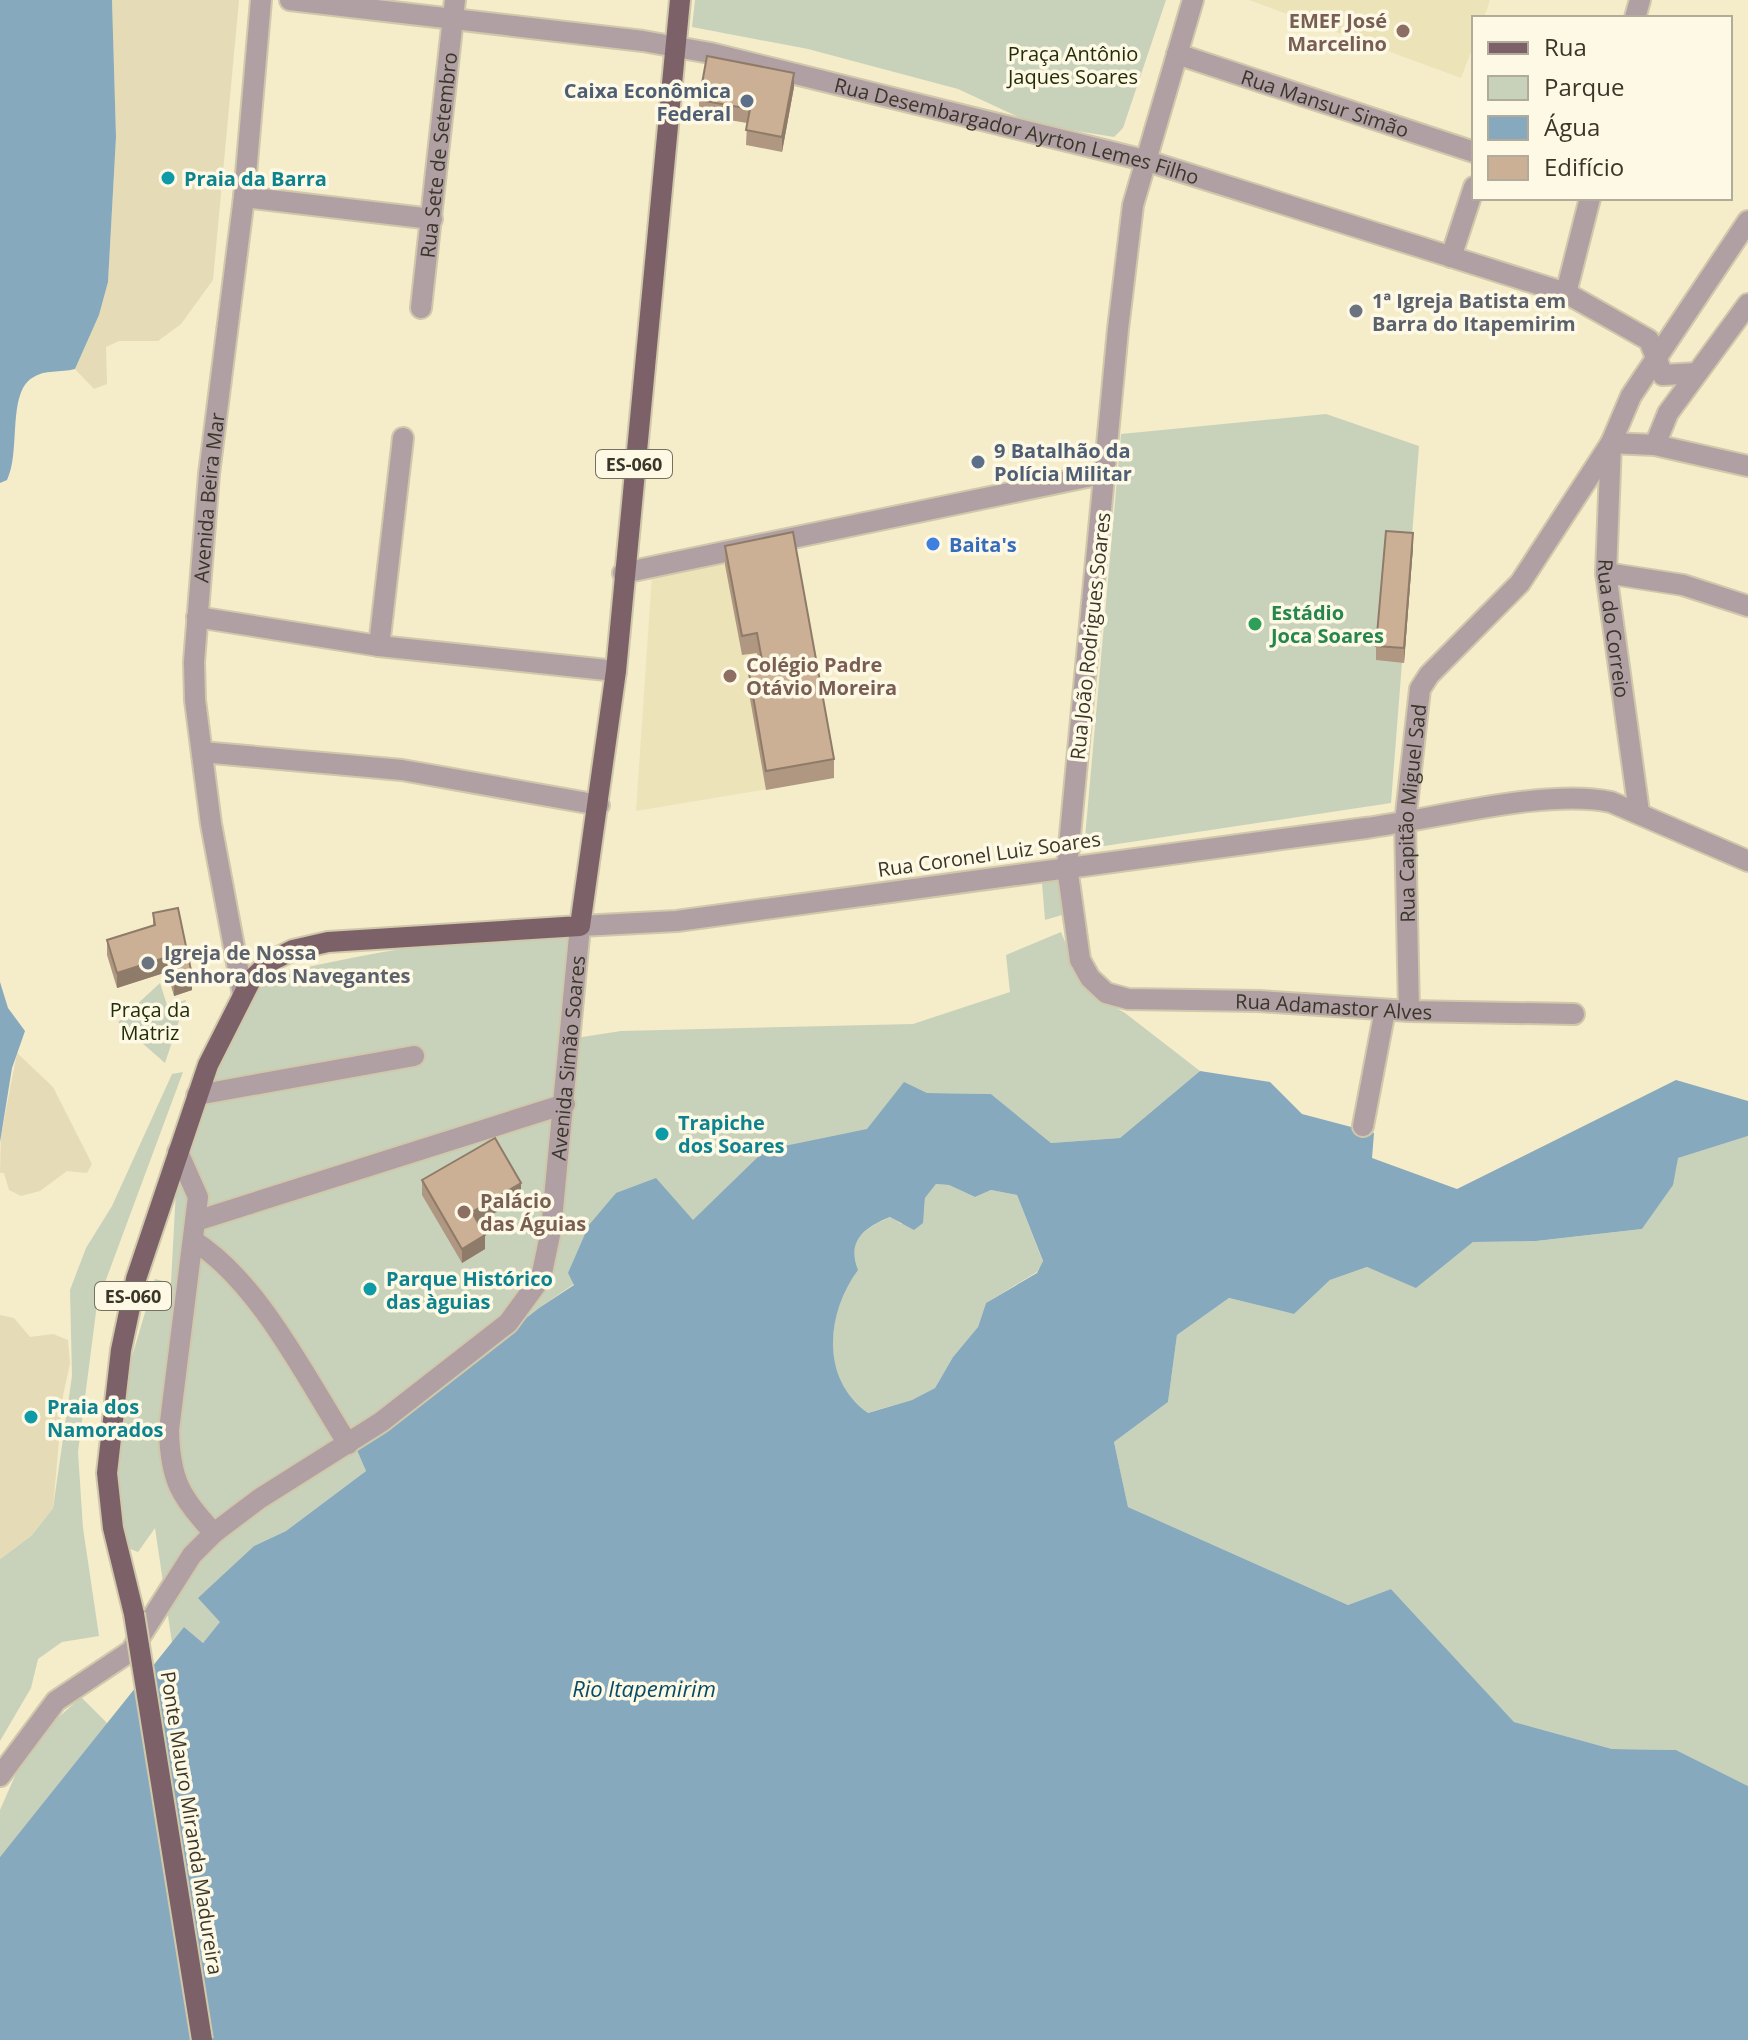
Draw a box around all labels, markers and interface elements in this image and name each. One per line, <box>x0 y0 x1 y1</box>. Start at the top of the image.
place label: EMEF José Marcelino <box>1287 7 1387 57</box>
legend <box>1472 16 1732 200</box>
marker: EMEF José Marcelino <box>1394 22 1412 40</box>
text: Rua <box>1544 30 1587 63</box>
park label: Praça Antônio Jaques Soares <box>1006 40 1138 90</box>
street label: Rua Sete de Setembro <box>413 51 463 259</box>
street label: Rua Mansur Simão <box>1238 63 1413 143</box>
text: Parque <box>1544 70 1624 103</box>
street label: Rua Desembargador Ayrton Lemes Filho <box>832 71 1203 190</box>
place label: Caixa Econômica Federal <box>564 77 731 127</box>
marker: Caixa Econômica Federal <box>738 92 756 110</box>
text: Água <box>1544 110 1600 143</box>
text: Edifício <box>1544 150 1624 183</box>
place label: Praia da Barra <box>184 165 327 192</box>
marker: Praia da Barra <box>159 169 177 187</box>
place label: 1ª Igreja Batista em Barra do Itapemirim <box>1372 287 1576 337</box>
marker: 1ª Igreja Batista em Barra do Itapemirim <box>1347 302 1365 320</box>
street label: Avenida Beira Mar <box>187 411 230 584</box>
place label: 9 Batalhão da Polícia Militar <box>994 437 1132 487</box>
road number: ES-060 <box>596 450 672 478</box>
marker: 9 Batalhão da Polícia Militar <box>969 453 987 471</box>
street label: Rua João Rodrigues Soares <box>1064 511 1116 761</box>
place label: Baita's <box>949 531 1017 558</box>
marker: Baita's <box>924 535 942 553</box>
street label: Rua do Correio <box>1592 559 1637 699</box>
place label: Estádio Joca Soares <box>1269 599 1384 649</box>
marker: Estádio Joca Soares <box>1246 615 1264 633</box>
place label: Colégio Padre Otávio Moreira <box>746 651 897 701</box>
marker: Colégio Padre Otávio Moreira <box>721 667 739 685</box>
street label: Rua Capitão Miguel Sad <box>1391 703 1432 923</box>
street label: Rua Coronel Luiz Soares <box>876 825 1102 883</box>
place label: Igreja de Nossa Senhora dos Navegantes <box>164 939 411 989</box>
marker: Igreja de Nossa Senhora dos Navegantes <box>139 954 157 972</box>
street label: Avenida Simão Soares <box>544 954 591 1162</box>
street label: Rua Adamastor Alves <box>1235 987 1432 1025</box>
park label: Praça da Matriz <box>110 996 190 1046</box>
place label: Trapiche dos Soares <box>678 1109 785 1159</box>
marker: Trapiche dos Soares <box>653 1125 671 1143</box>
place label: Palácio das Águias <box>480 1187 586 1237</box>
marker: Palácio das Águias <box>455 1203 473 1221</box>
place label: Parque Histórico das àguias <box>386 1265 553 1315</box>
marker: Parque Histórico das àguias <box>361 1280 379 1298</box>
road number: ES-060 <box>95 1282 171 1310</box>
place label: Praia dos Namorados <box>47 1393 164 1443</box>
marker: Praia dos Namorados <box>22 1408 40 1426</box>
street label: Ponte Mauro Miranda Madureira <box>155 1669 229 1977</box>
water label: Rio Itapemirim <box>572 1673 716 1703</box>

